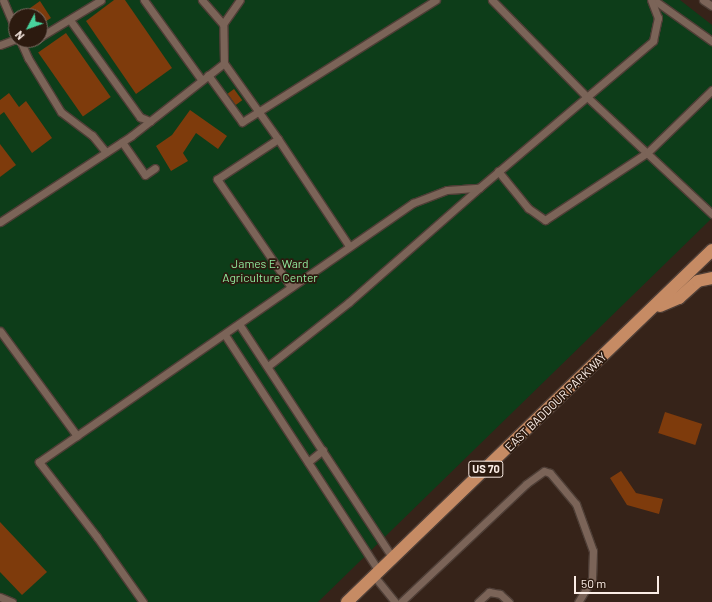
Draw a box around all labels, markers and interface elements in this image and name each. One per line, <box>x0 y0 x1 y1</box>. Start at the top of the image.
north arrow <box>8 8 48 48</box>
text: N <box>12 29 27 43</box>
park label: James E. Ward Agriculture Center <box>222 257 318 285</box>
street label: EAST BADDOUR PARKWAY <box>502 350 610 454</box>
road number: US 70 <box>468 460 504 478</box>
scale bar <box>576 568 661 594</box>
text: 50 m <box>581 576 606 590</box>

